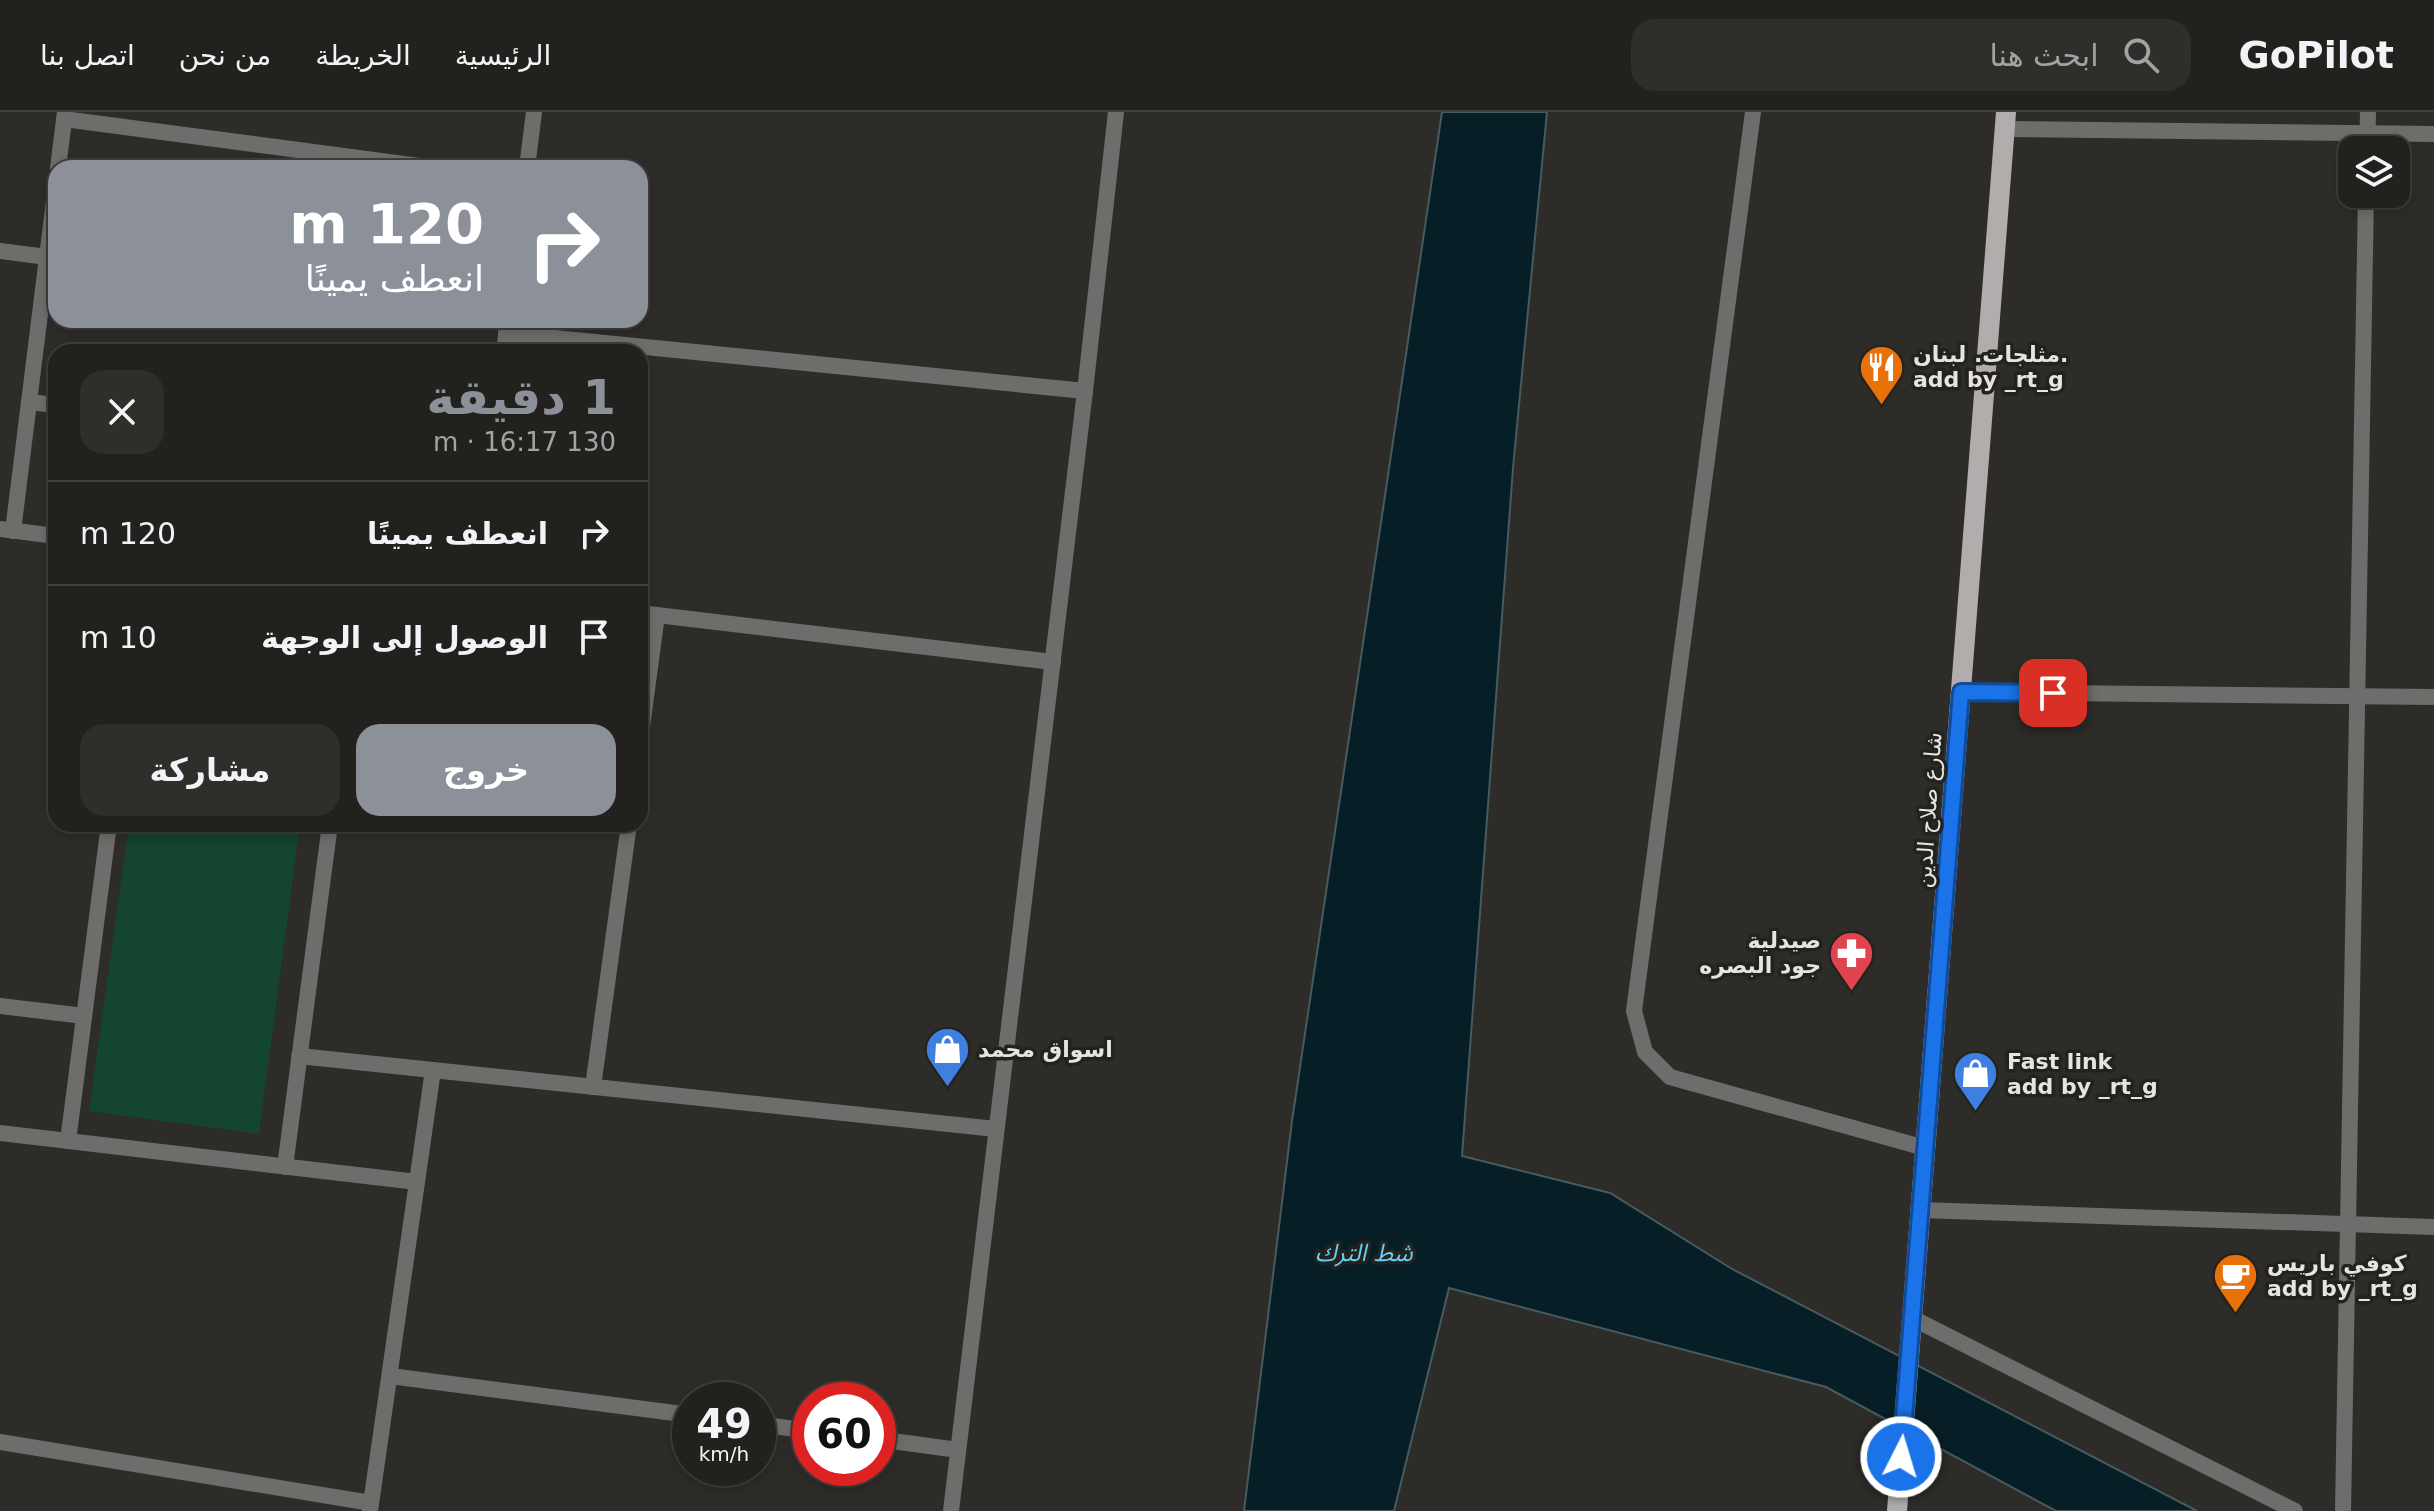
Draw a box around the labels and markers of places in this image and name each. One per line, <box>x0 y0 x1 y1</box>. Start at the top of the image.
place label: مثلجات. لبنان. add by _rt_g <box>1913 342 2068 392</box>
restaurant icon: مثلجات. لبنان. add by _rt_g <box>1858 343 1906 406</box>
pin <box>2019 659 2087 727</box>
place label: صيدلية جود البصره <box>1699 928 1821 979</box>
pharmacy icon: صيدلية جود البصره <box>1828 929 1876 992</box>
shop icon: اسواق محمد <box>923 1025 971 1088</box>
place label: اسواق محمد <box>978 1037 1113 1063</box>
place label: Fast link add by _rt_g <box>2007 1049 2158 1099</box>
shop icon: Fast link add by _rt_g <box>1952 1050 2000 1113</box>
place label: كوفي باريس add by _rt_g <box>2267 1251 2418 1301</box>
cafe icon: كوفي باريس add by _rt_g <box>2212 1252 2260 1315</box>

